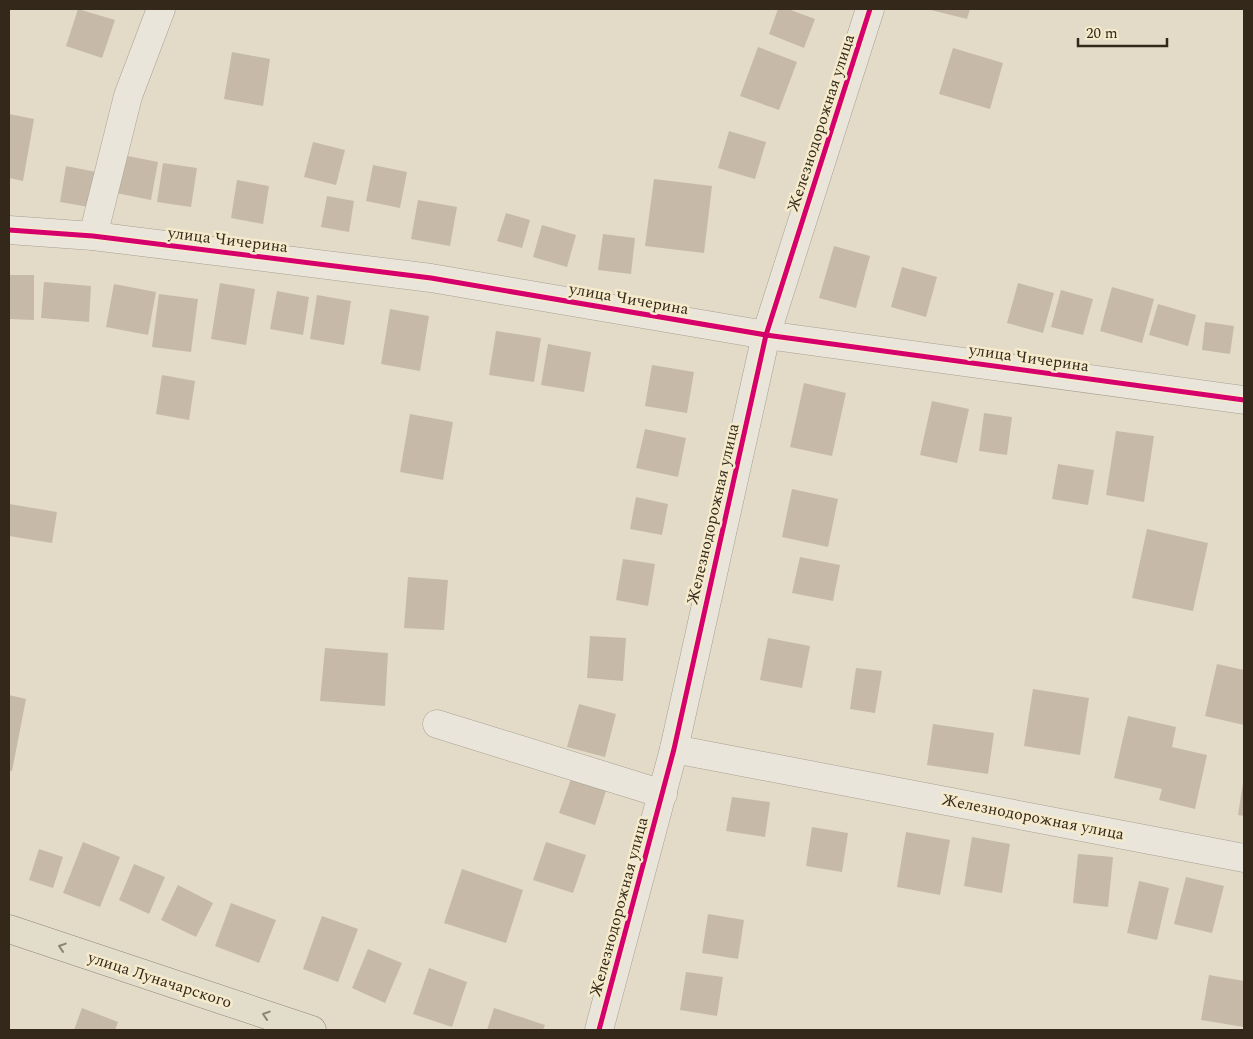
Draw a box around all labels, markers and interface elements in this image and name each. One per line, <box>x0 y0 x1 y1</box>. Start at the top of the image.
scale bar <box>1078 15 1167 47</box>
text: 20 m <box>1086 22 1118 45</box>
street label: Железнодорожная улица <box>781 31 861 215</box>
street label: улица Чичерина <box>166 221 290 259</box>
street label: улица Чичерина <box>566 277 691 321</box>
street label: улица Чичерина <box>966 338 1091 378</box>
street label: Железнодорожная улица <box>680 421 746 607</box>
street label: Железнодорожная улица <box>940 788 1126 847</box>
street label: Железнодорожная улица <box>583 814 655 1000</box>
one-way arrow <box>58 943 66 953</box>
street label: улица Луначарского <box>84 945 235 1015</box>
one-way arrow <box>262 1011 271 1021</box>

